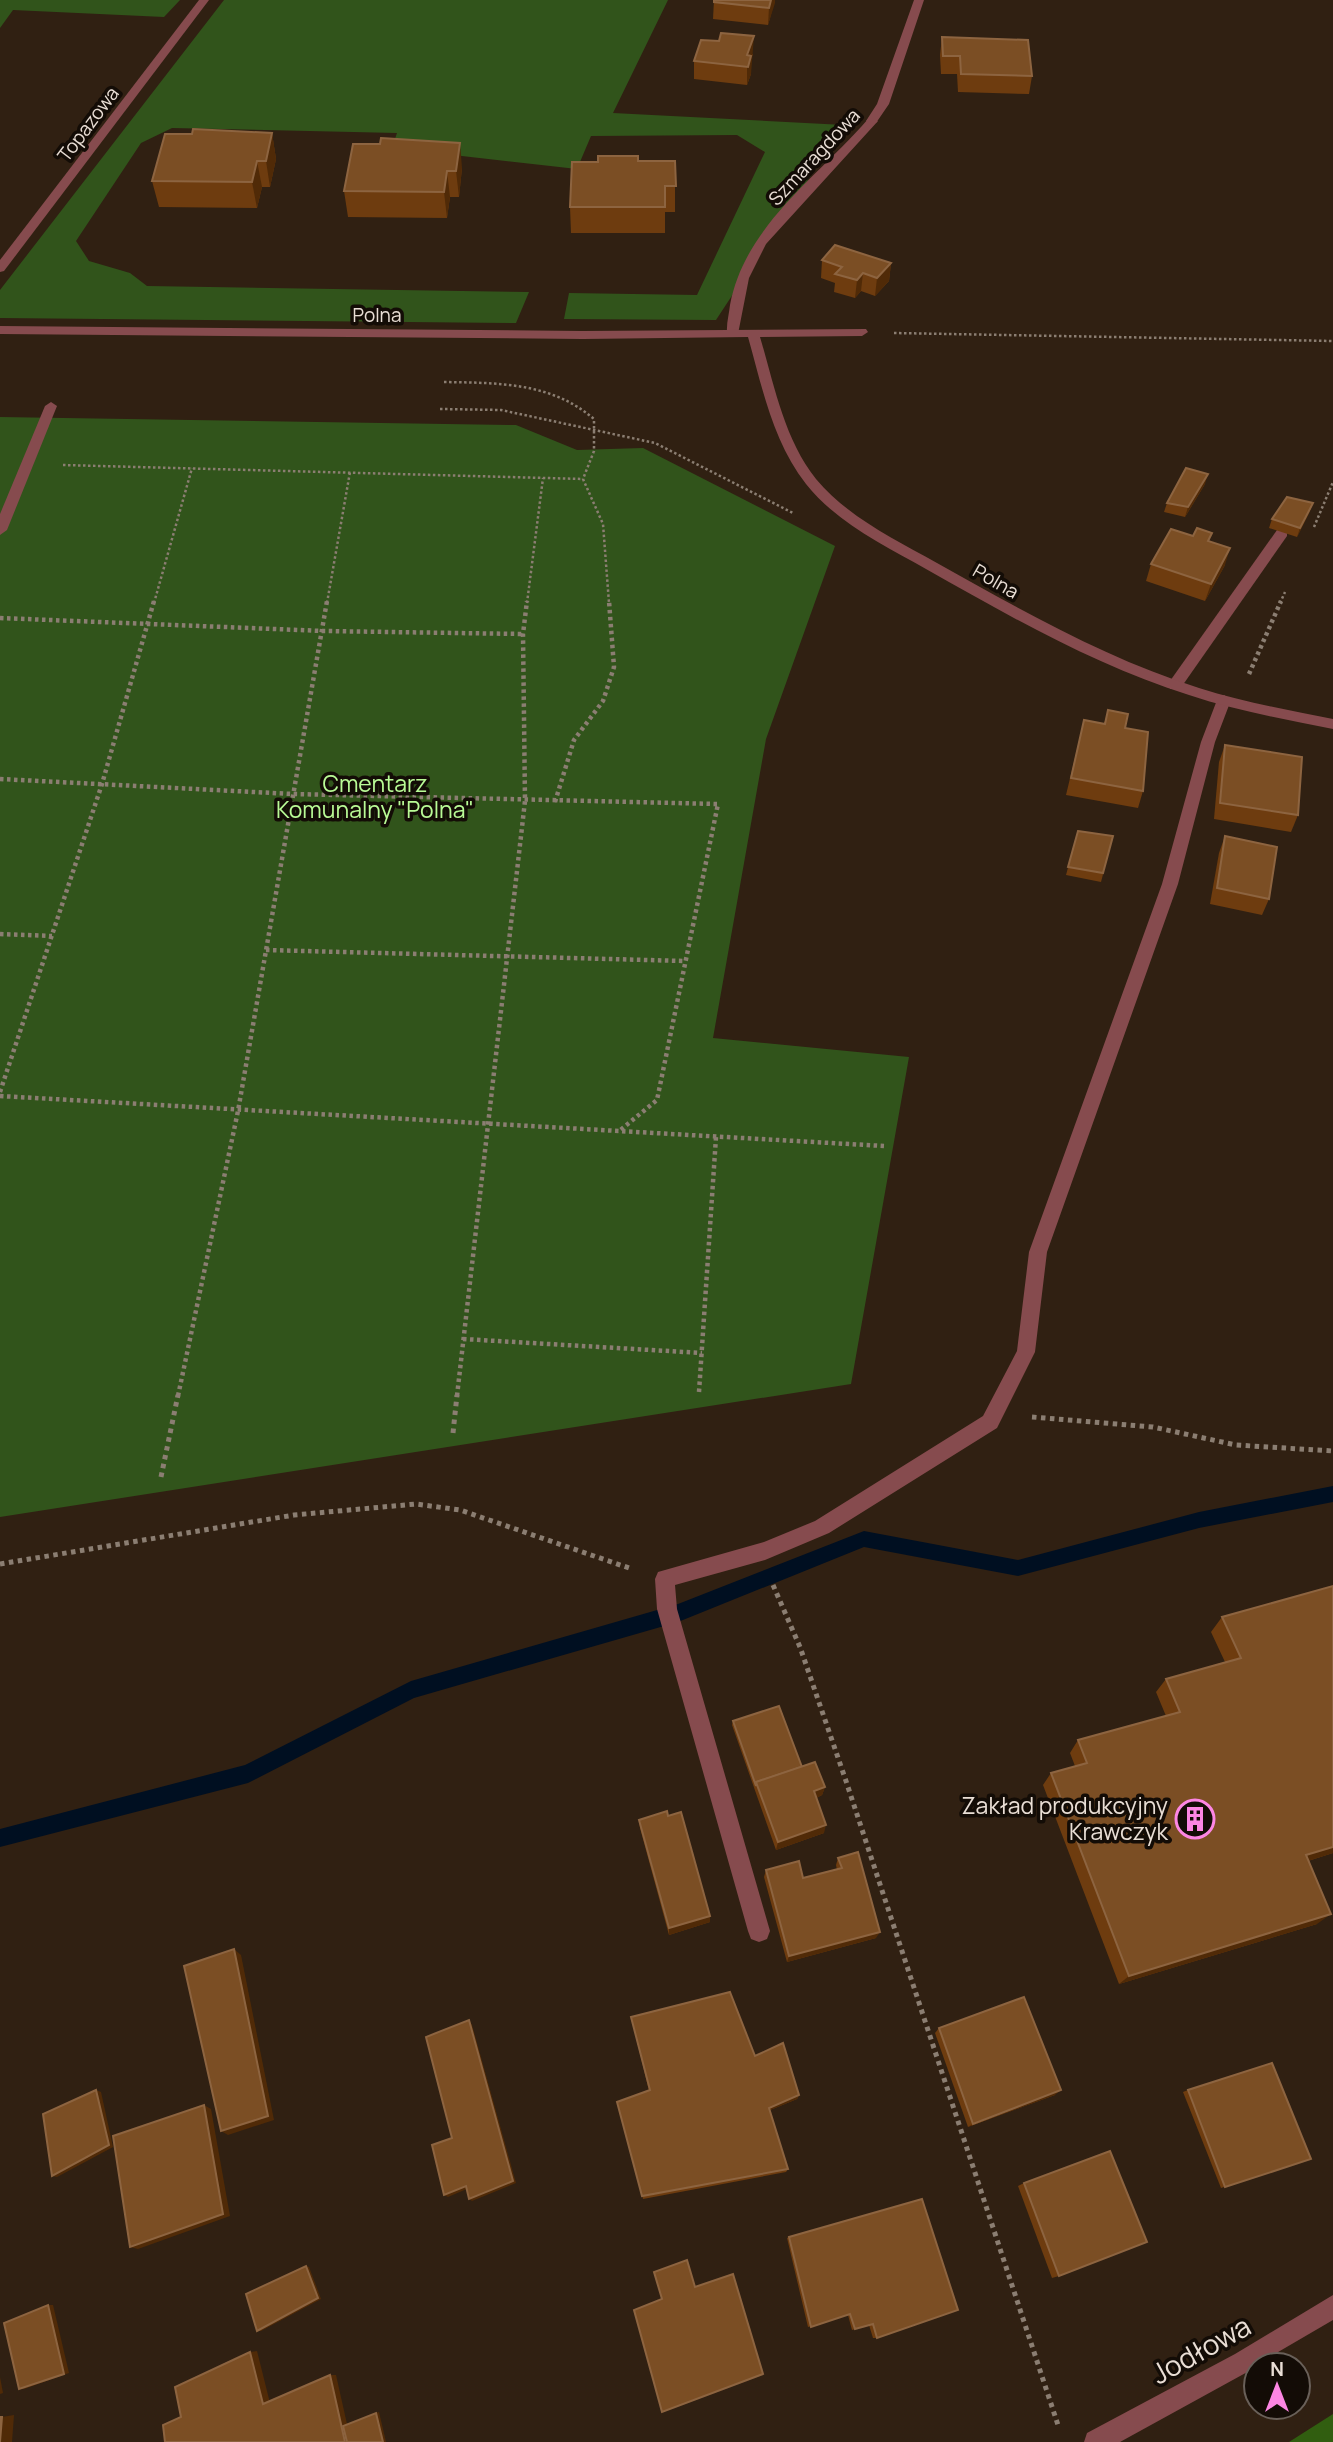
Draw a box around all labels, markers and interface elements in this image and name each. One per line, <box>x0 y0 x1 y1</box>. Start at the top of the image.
street label: Topazowa <box>51 81 125 167</box>
street label: Szmaragdowa <box>762 103 866 211</box>
street label: Polna <box>353 302 401 328</box>
street label: Polna <box>968 558 1024 604</box>
park label: Cmentarz Komunalny "Polna" <box>276 767 474 825</box>
place label: Zakład produkcyjny Krawczyk <box>961 1789 1169 1847</box>
building icon: Zakład produkcyjny Krawczyk <box>1174 1798 1216 1840</box>
street label: Jodłowa <box>1144 2306 1257 2392</box>
north arrow <box>1242 2351 1312 2421</box>
text: N <box>1270 2356 1284 2382</box>

